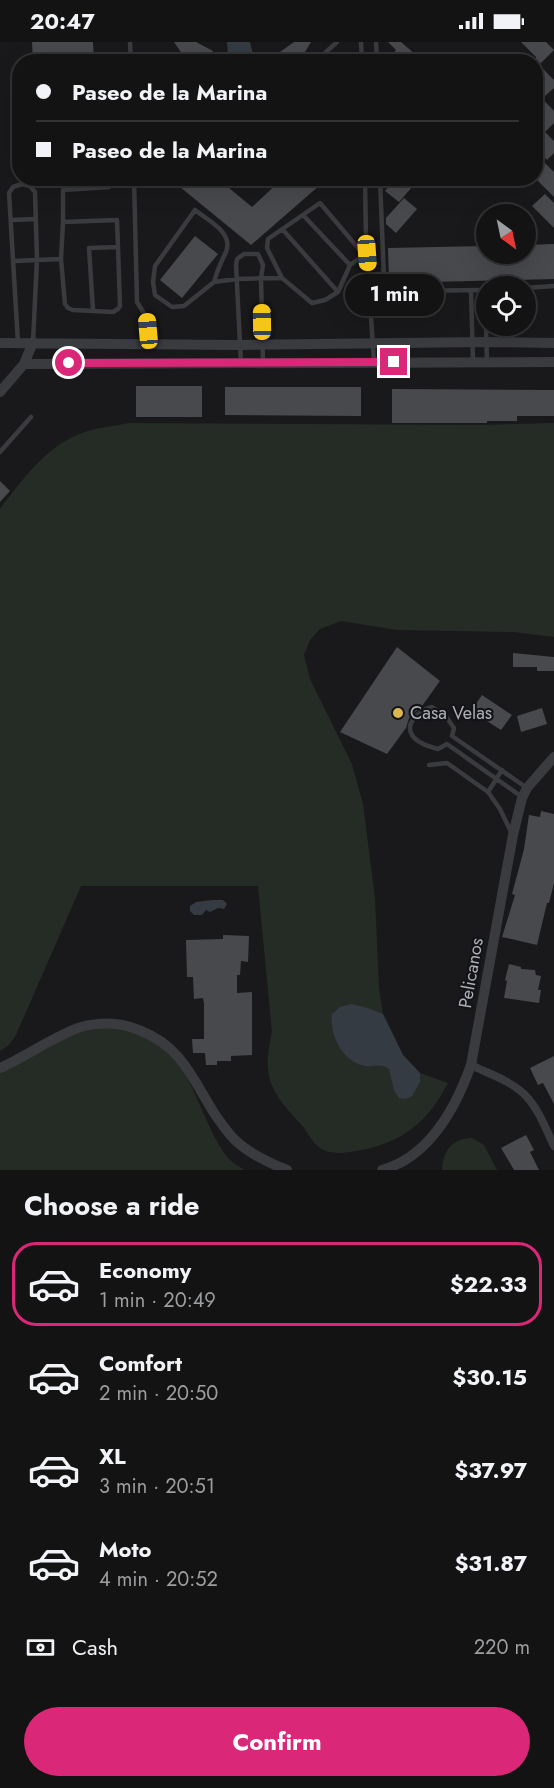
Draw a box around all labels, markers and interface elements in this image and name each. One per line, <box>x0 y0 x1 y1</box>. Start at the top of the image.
text: 20:47 <box>30 5 95 37</box>
text: Paseo de la Marina <box>72 76 267 108</box>
text: Paseo de la Marina <box>72 134 267 166</box>
north arrow <box>476 204 536 264</box>
map controls <box>476 204 536 336</box>
car <box>357 234 377 272</box>
callout: 1 min <box>344 275 444 317</box>
button: locate <box>476 276 536 336</box>
text: 1 min <box>370 280 419 309</box>
car <box>253 304 271 340</box>
car <box>137 312 159 350</box>
route end <box>380 348 407 375</box>
route start <box>55 349 82 376</box>
place label: Casa Velas <box>410 700 492 726</box>
marker: Casa Velas <box>391 706 405 720</box>
street label: Pelicanos <box>452 936 490 1010</box>
text: Choose a ride <box>24 1186 199 1225</box>
text: Economy <box>99 1254 191 1286</box>
icon: car <box>27 1257 81 1311</box>
text: $22.33 <box>450 1268 527 1300</box>
text: 1 min · 20:49 <box>99 1286 216 1315</box>
text: Comfort <box>99 1347 182 1379</box>
icon: car <box>27 1350 81 1404</box>
text: $30.15 <box>453 1361 527 1393</box>
text: 2 min · 20:50 <box>99 1379 218 1408</box>
text: XL <box>99 1440 126 1472</box>
icon: car <box>27 1443 81 1497</box>
text: $37.97 <box>455 1454 527 1486</box>
text: 3 min · 20:51 <box>99 1472 215 1501</box>
text: Moto <box>99 1533 152 1565</box>
icon: car <box>27 1536 81 1590</box>
text: $31.87 <box>455 1547 527 1579</box>
text: 4 min · 20:52 <box>99 1565 218 1594</box>
icon: cash <box>24 1631 57 1664</box>
text: Cash <box>72 1631 118 1663</box>
text: 220 m <box>474 1633 530 1662</box>
button: Confirm <box>24 1707 530 1776</box>

